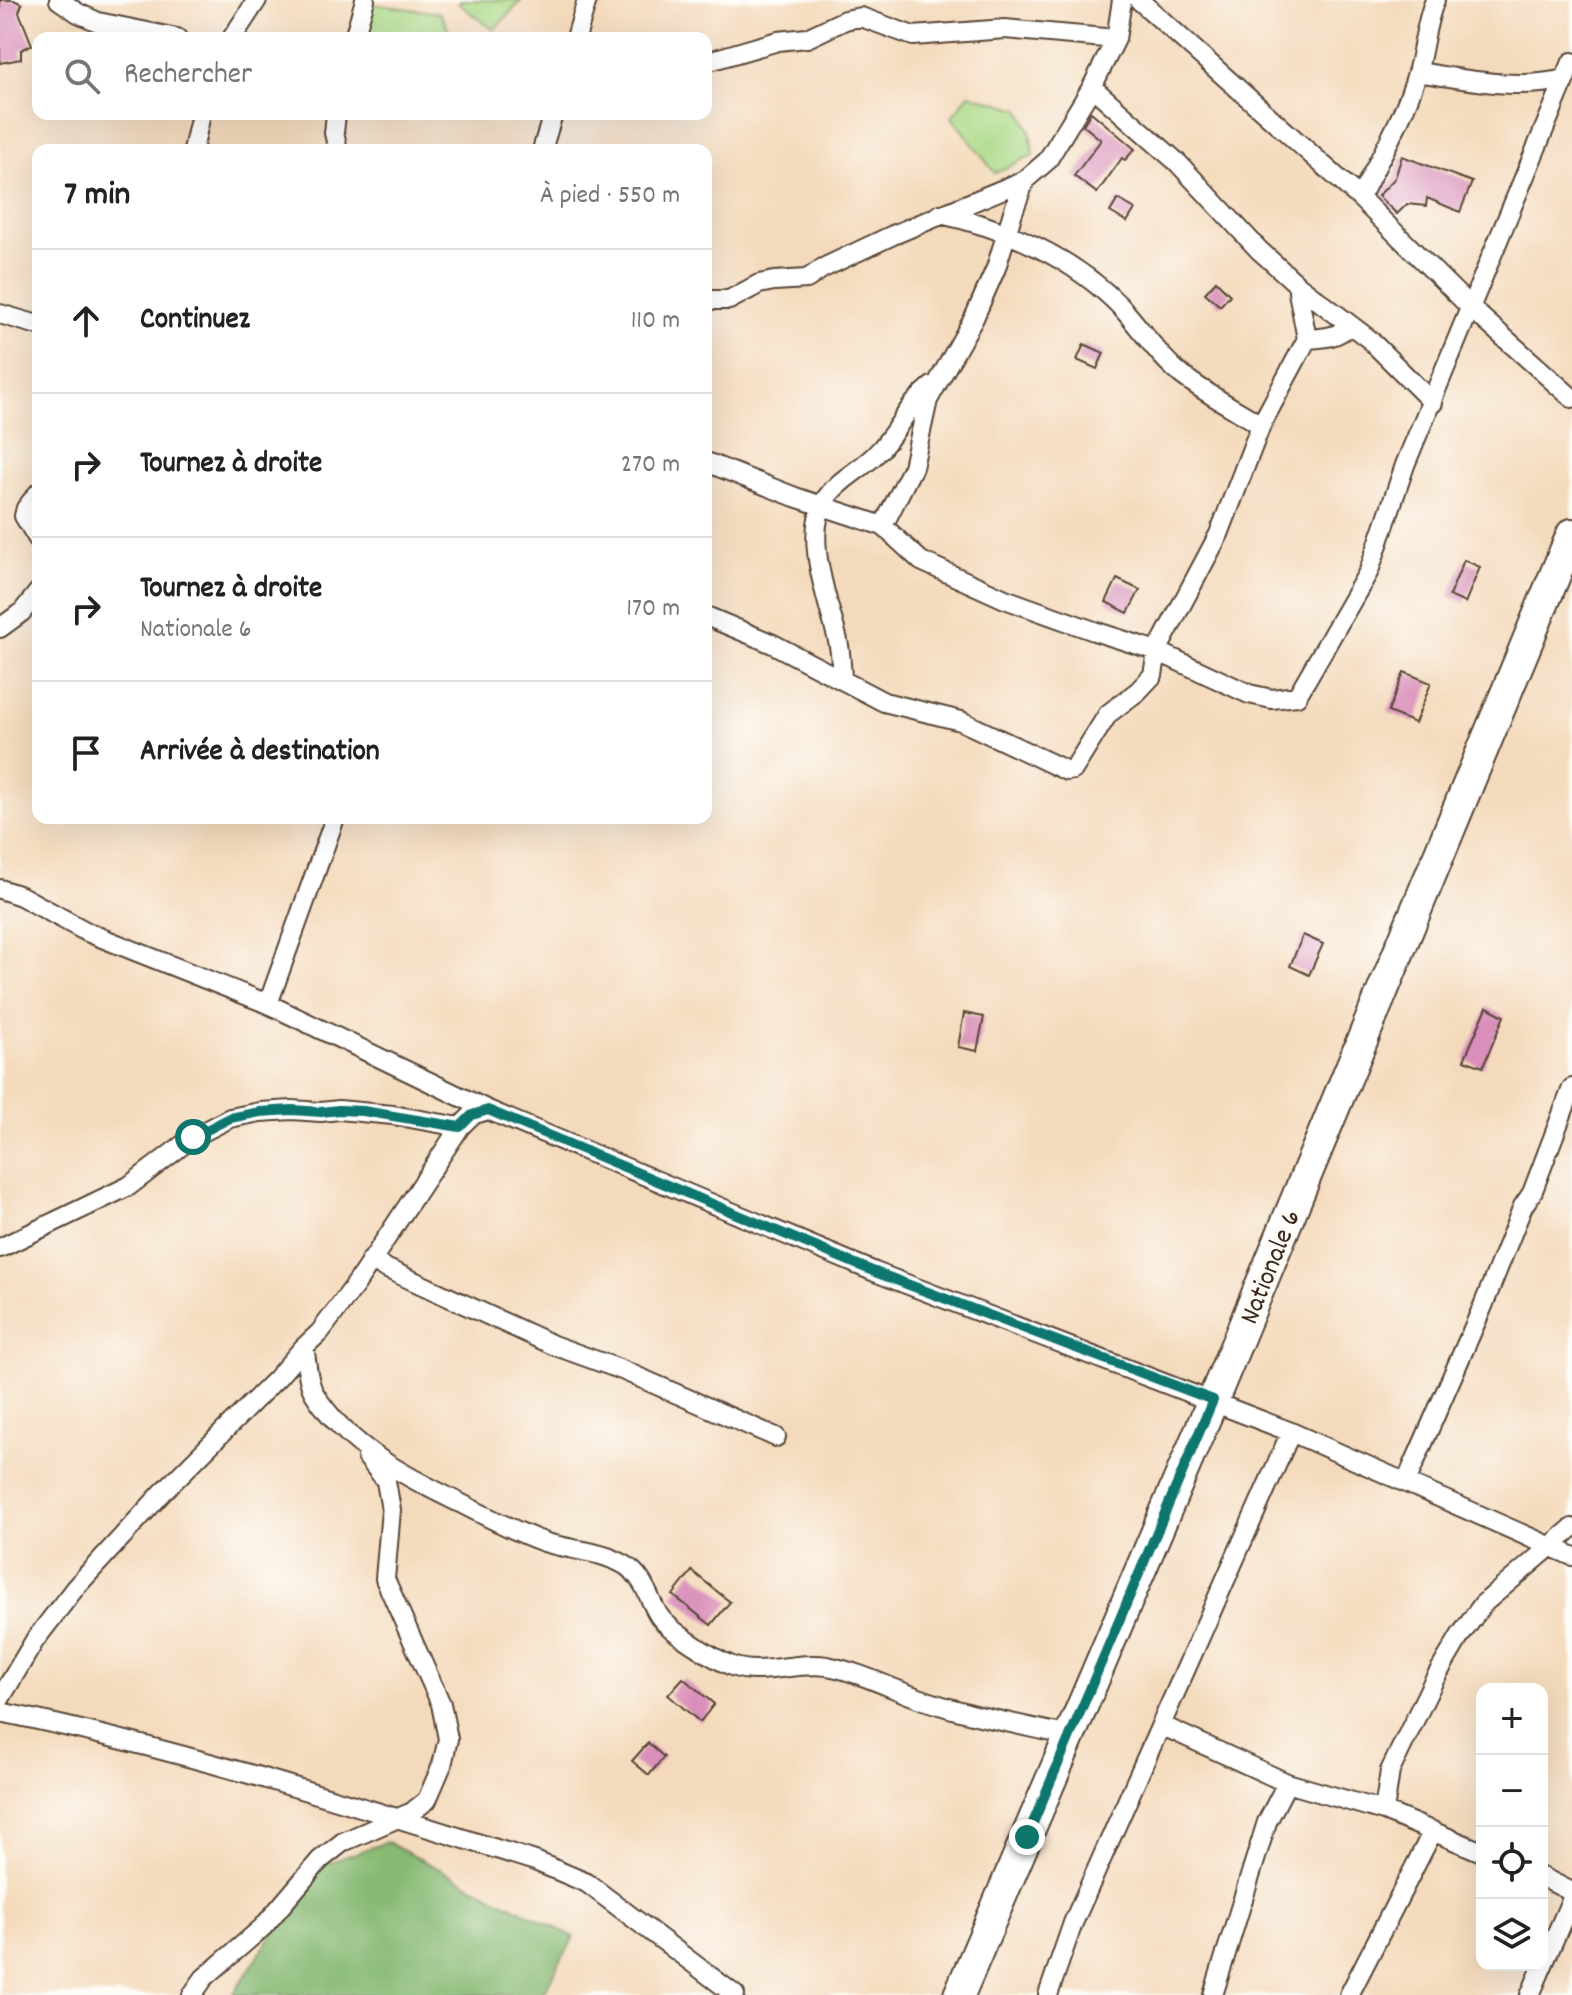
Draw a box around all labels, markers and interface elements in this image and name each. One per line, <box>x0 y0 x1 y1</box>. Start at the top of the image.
search box <box>32 32 712 120</box>
icon: search <box>60 54 104 98</box>
text: Rechercher <box>124 55 252 98</box>
text: 7 min <box>64 172 130 221</box>
text: À pied · 550 m <box>540 178 680 215</box>
icon: ahead <box>64 299 108 343</box>
text: Continuez <box>140 300 250 343</box>
text: 110 m <box>631 303 680 340</box>
icon: right <box>64 443 108 487</box>
text: Tournez à droite <box>140 444 322 487</box>
text: 270 m <box>621 447 680 484</box>
text: Tournez à droite <box>140 569 322 612</box>
icon: right <box>64 587 108 631</box>
text: 170 m <box>626 591 680 628</box>
text: Nationale 6 <box>140 612 252 649</box>
icon: arrive <box>64 731 108 775</box>
text: Arrivée à destination <box>140 732 380 775</box>
route start <box>175 1119 211 1155</box>
street label: Nationale 6 <box>1232 1205 1314 1331</box>
map controls <box>1476 1683 1548 1971</box>
button: + <box>1476 1683 1548 1755</box>
button: − <box>1476 1755 1548 1827</box>
route end <box>1009 1819 1045 1855</box>
button: locate <box>1476 1827 1548 1899</box>
button: layers <box>1476 1899 1548 1971</box>

